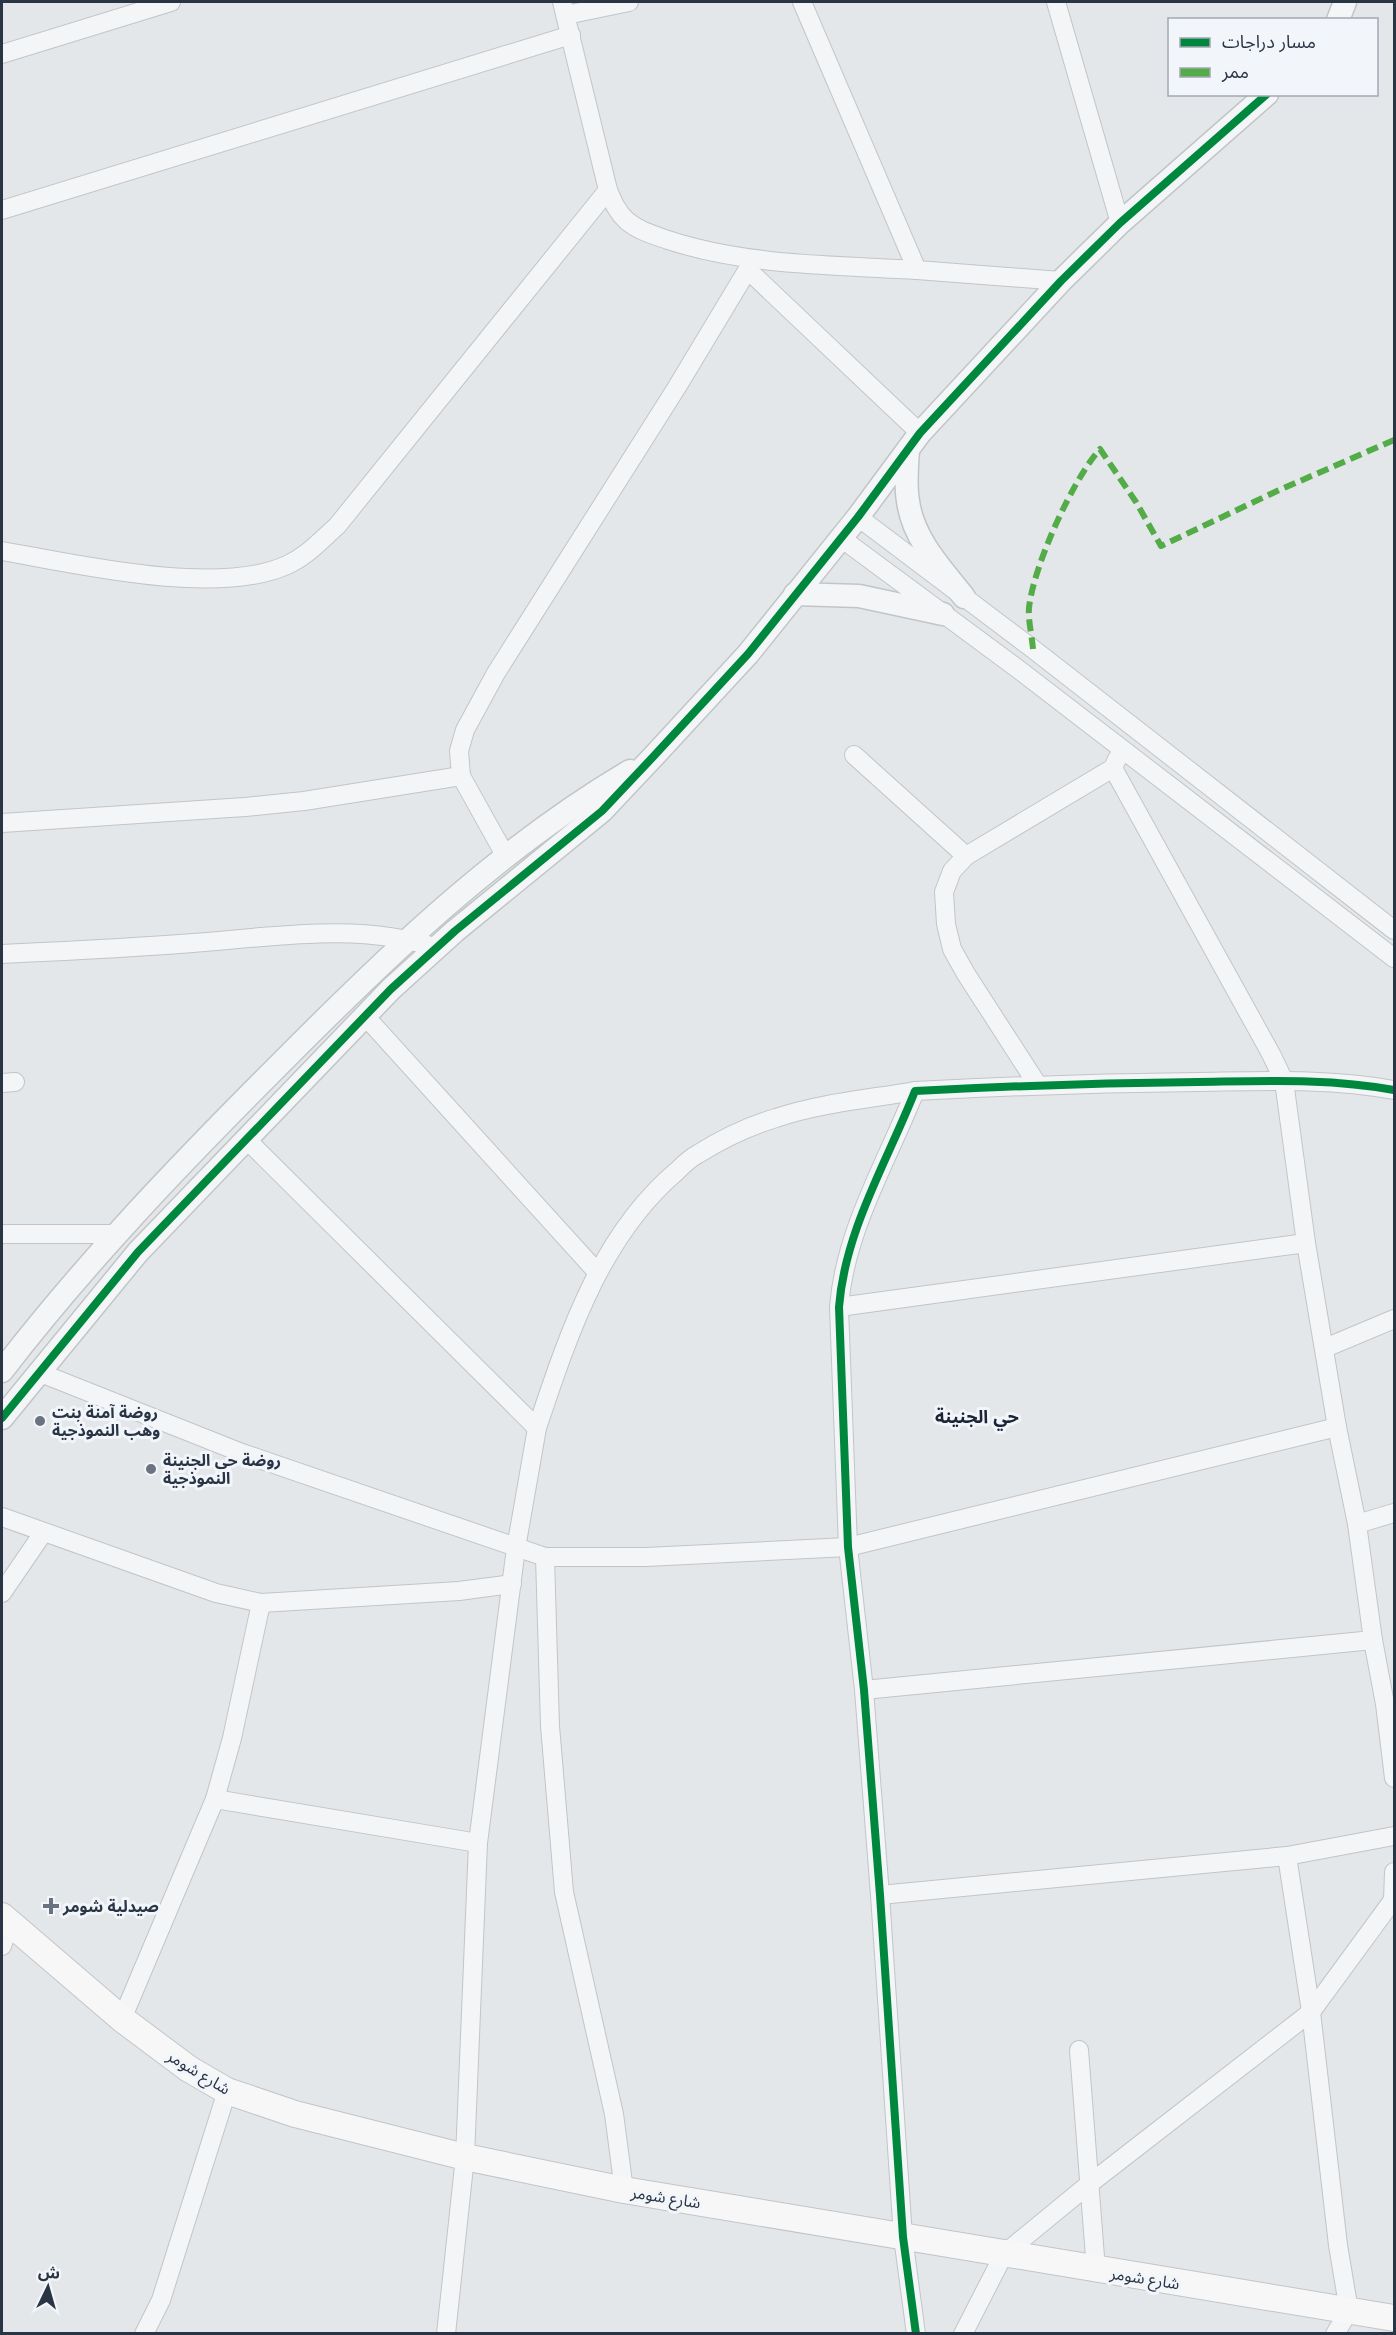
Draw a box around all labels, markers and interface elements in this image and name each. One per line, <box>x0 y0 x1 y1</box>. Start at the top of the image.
legend <box>1168 18 1378 96</box>
text: مسار دراجات <box>1222 30 1316 53</box>
text: ممر <box>1221 60 1249 83</box>
place label: روضة آمنة بنت وهب النموذجية <box>52 1402 160 1440</box>
district label: حي الجنينة <box>935 1405 1019 1431</box>
marker: روضة آمنة بنت وهب النموذجية <box>33 1414 47 1428</box>
place label: روضة حي الجنينة النموذجية <box>163 1450 281 1488</box>
marker: روضة حي الجنينة النموذجية <box>144 1462 158 1476</box>
place label: صيدلية شومر <box>62 1896 159 1916</box>
marker: صيدلية شومر <box>44 1899 58 1913</box>
street label: شارع شومر <box>161 2045 234 2101</box>
street label: شارع شومر <box>628 2181 702 2215</box>
north arrow <box>18 2257 78 2317</box>
text: ش <box>38 2261 61 2283</box>
street label: شارع شومر <box>1107 2262 1181 2296</box>

